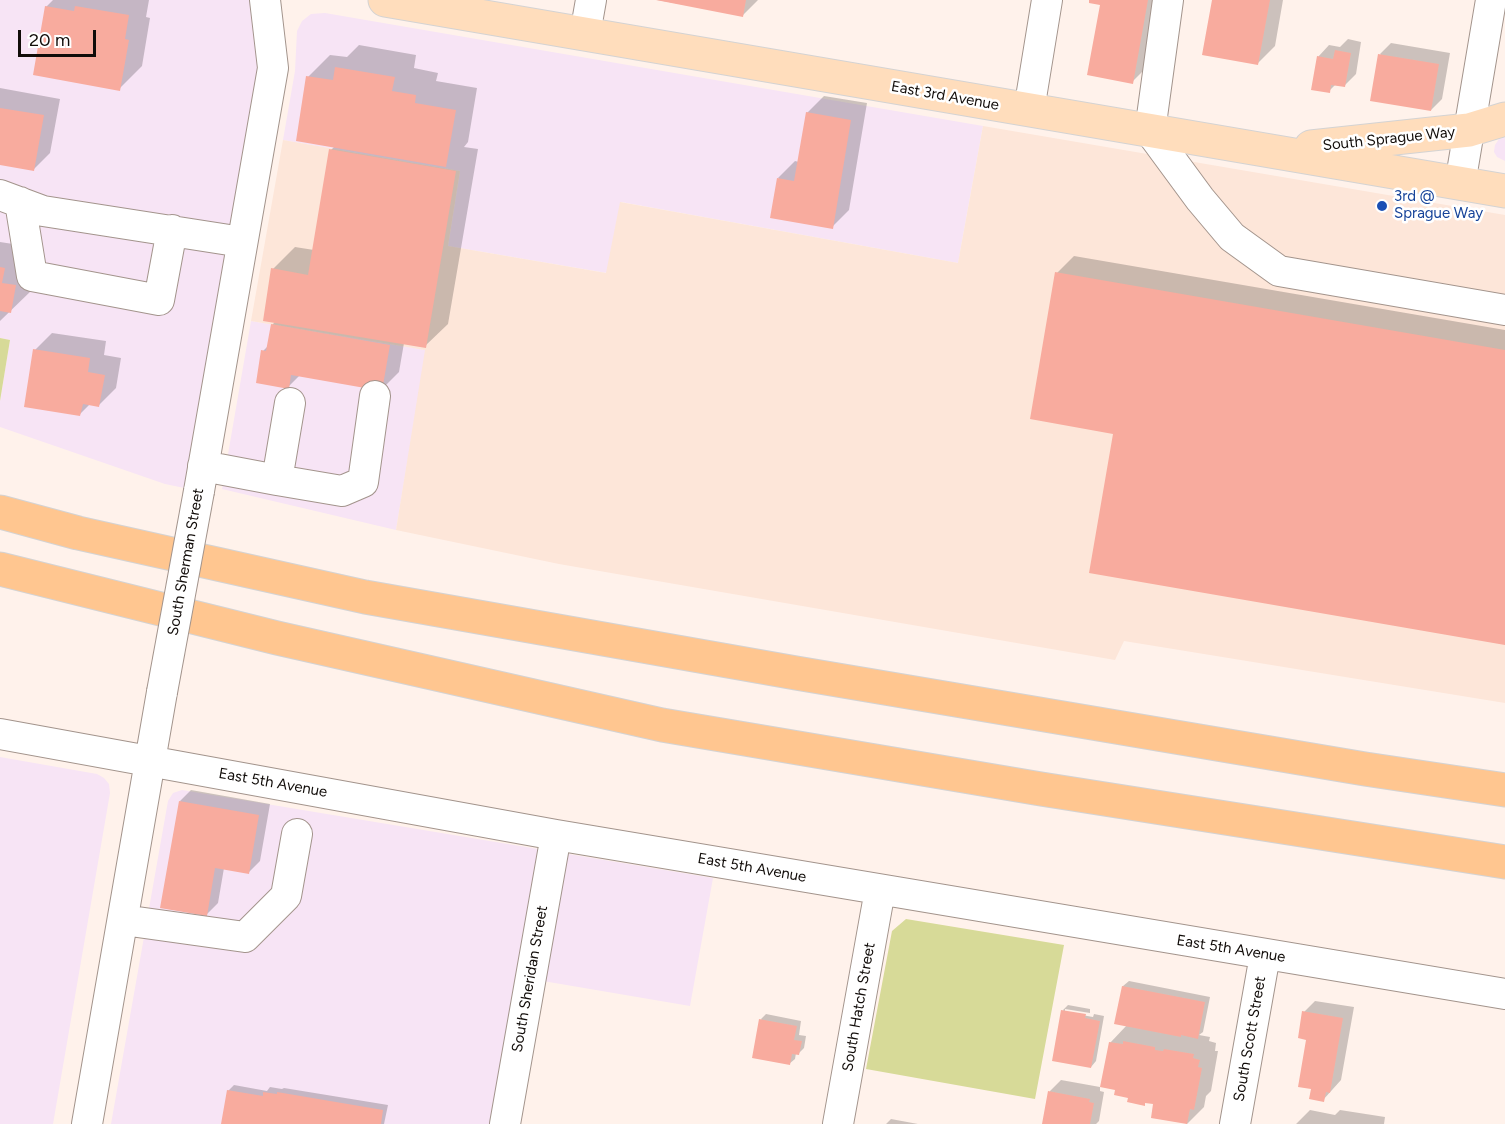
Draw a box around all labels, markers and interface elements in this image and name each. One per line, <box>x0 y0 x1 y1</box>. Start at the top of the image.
scale bar <box>21 18 99 56</box>
text: 20 m <box>29 29 70 51</box>
street label: East 3rd Avenue <box>890 78 1000 114</box>
street label: South Sprague Way <box>1322 123 1456 155</box>
place label: 3rd @ Sprague Way <box>1394 188 1483 223</box>
marker: 3rd @ Sprague Way <box>1375 199 1389 213</box>
street label: South Sherman Street <box>164 487 208 637</box>
street label: East 5th Avenue <box>217 765 329 801</box>
street label: East 5th Avenue <box>696 850 808 886</box>
street label: South Sheridan Street <box>508 904 552 1054</box>
street label: East 5th Avenue <box>1175 932 1287 966</box>
street label: South Hatch Street <box>839 941 879 1073</box>
street label: South Scott Street <box>1230 975 1270 1103</box>

